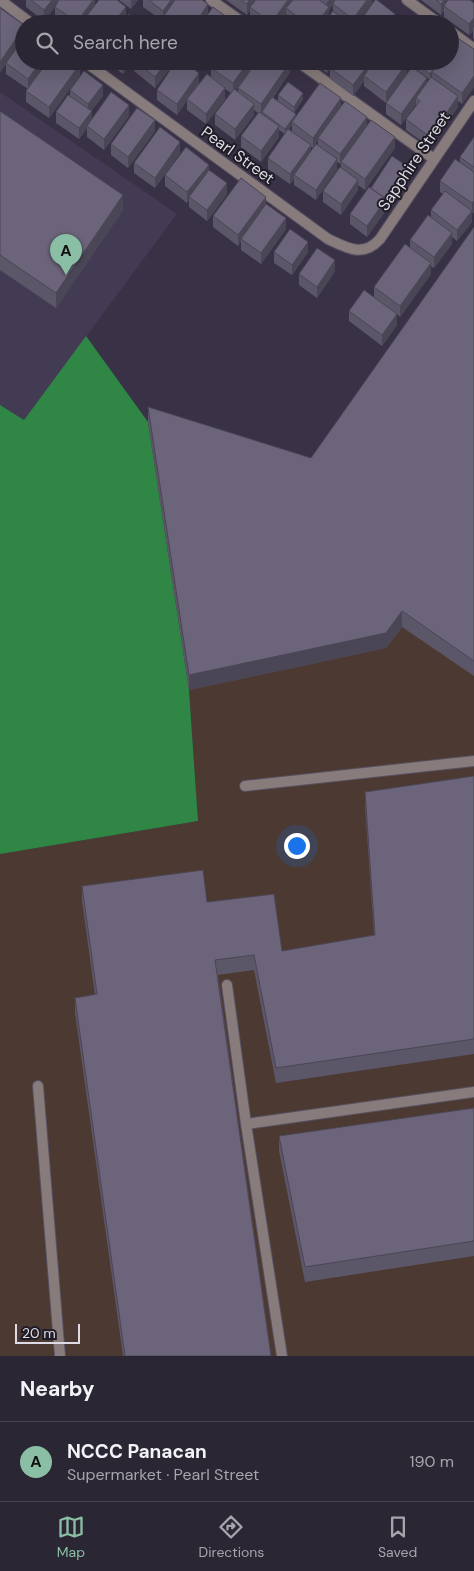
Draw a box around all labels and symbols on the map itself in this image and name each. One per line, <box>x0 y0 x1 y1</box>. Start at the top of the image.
street label: Sapphire Street <box>373 107 455 215</box>
street label: Pearl Street <box>197 121 279 189</box>
pin: A <box>50 234 82 275</box>
your location <box>284 833 310 859</box>
scale bar <box>15 1321 80 1344</box>

